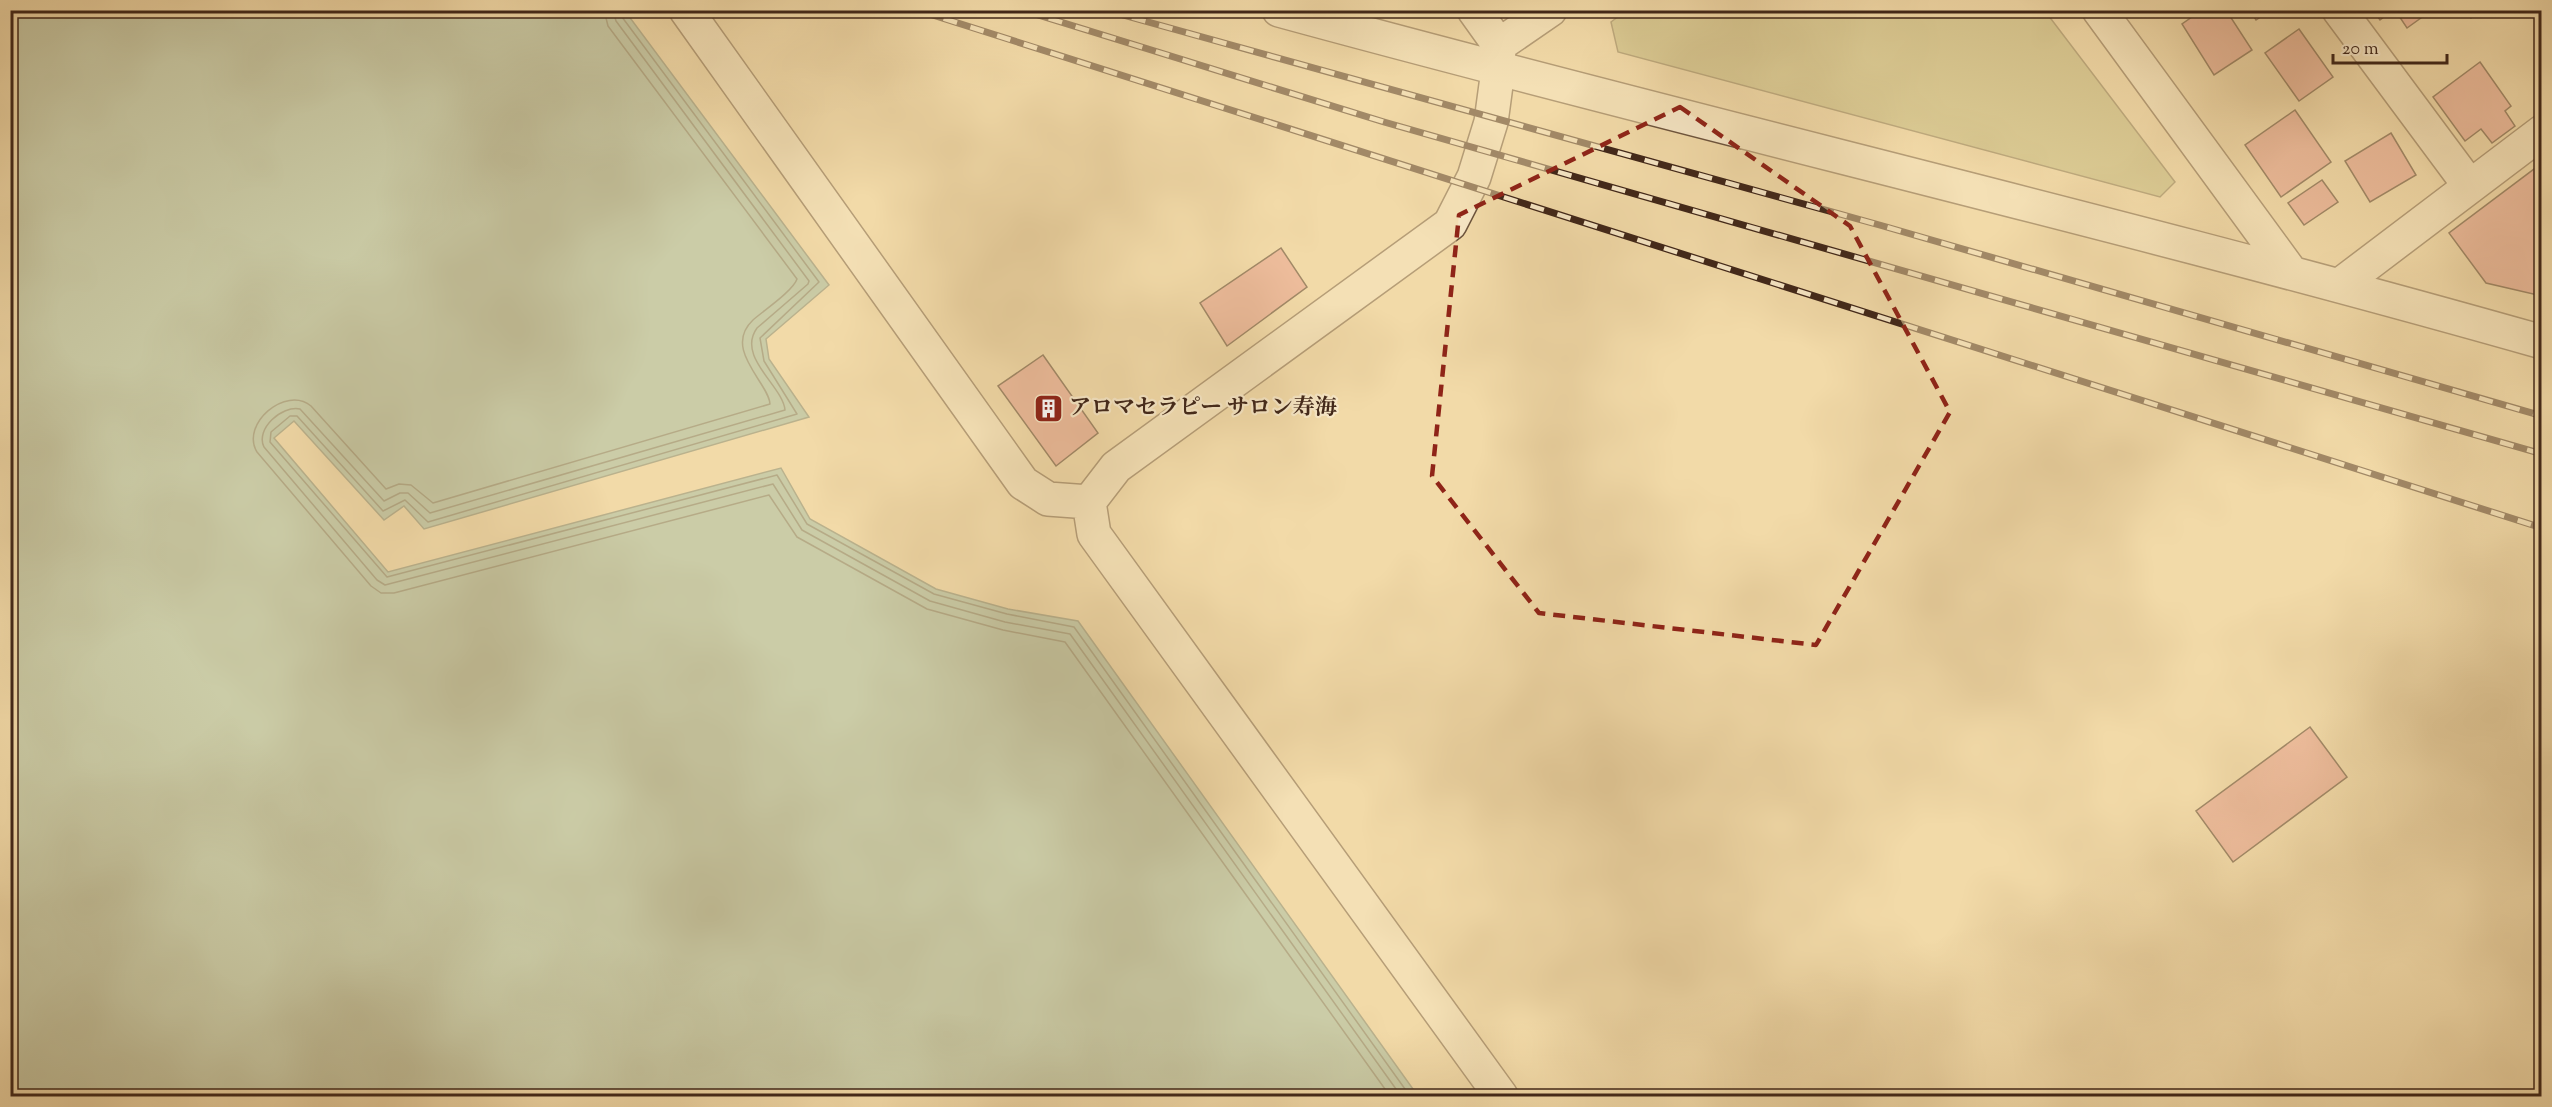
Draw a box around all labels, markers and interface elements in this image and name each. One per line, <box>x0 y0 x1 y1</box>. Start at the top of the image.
scale bar <box>2333 27 2447 65</box>
text: 20 m <box>2342 37 2379 63</box>
building icon: アロマセラピー サロン寿海 <box>1032 393 1064 425</box>
place label: アロマセラピー サロン寿海 <box>1069 393 1338 425</box>

